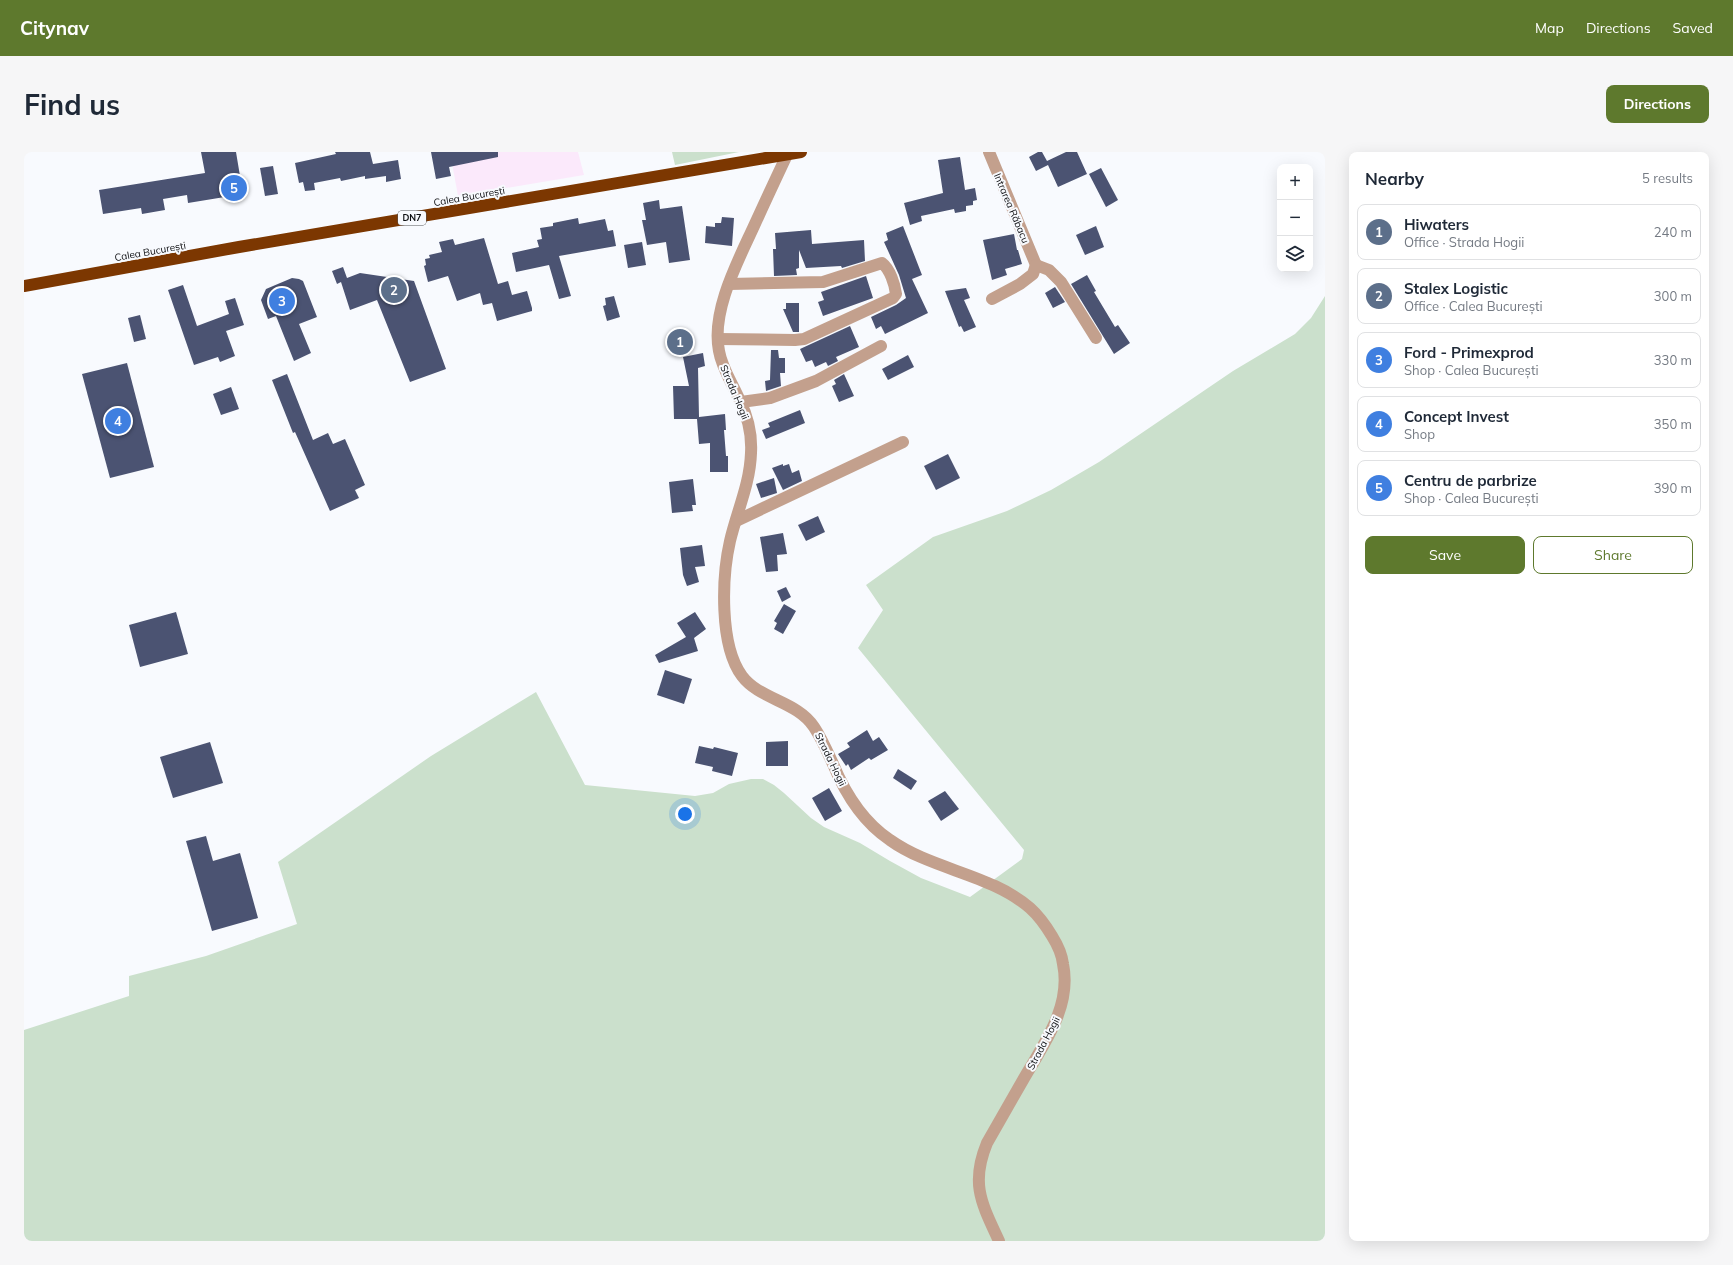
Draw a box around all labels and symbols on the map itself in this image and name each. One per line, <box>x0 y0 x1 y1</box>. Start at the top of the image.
street label: Intrarea Răbacu <box>991 171 1032 245</box>
pin: 5 <box>221 173 247 203</box>
street label: Calea București <box>432 184 506 209</box>
road number: DN7 <box>398 211 426 225</box>
street label: Calea București <box>113 239 187 264</box>
pin: 2 <box>381 275 407 305</box>
pin: 3 <box>269 286 295 316</box>
pin: 1 <box>667 327 693 357</box>
street label: Strada Hogii <box>717 363 752 421</box>
pin: 4 <box>105 406 131 436</box>
street label: Strada Hogii <box>812 730 849 788</box>
your location <box>675 804 695 824</box>
street label: Strada Hogii <box>1024 1015 1063 1072</box>

